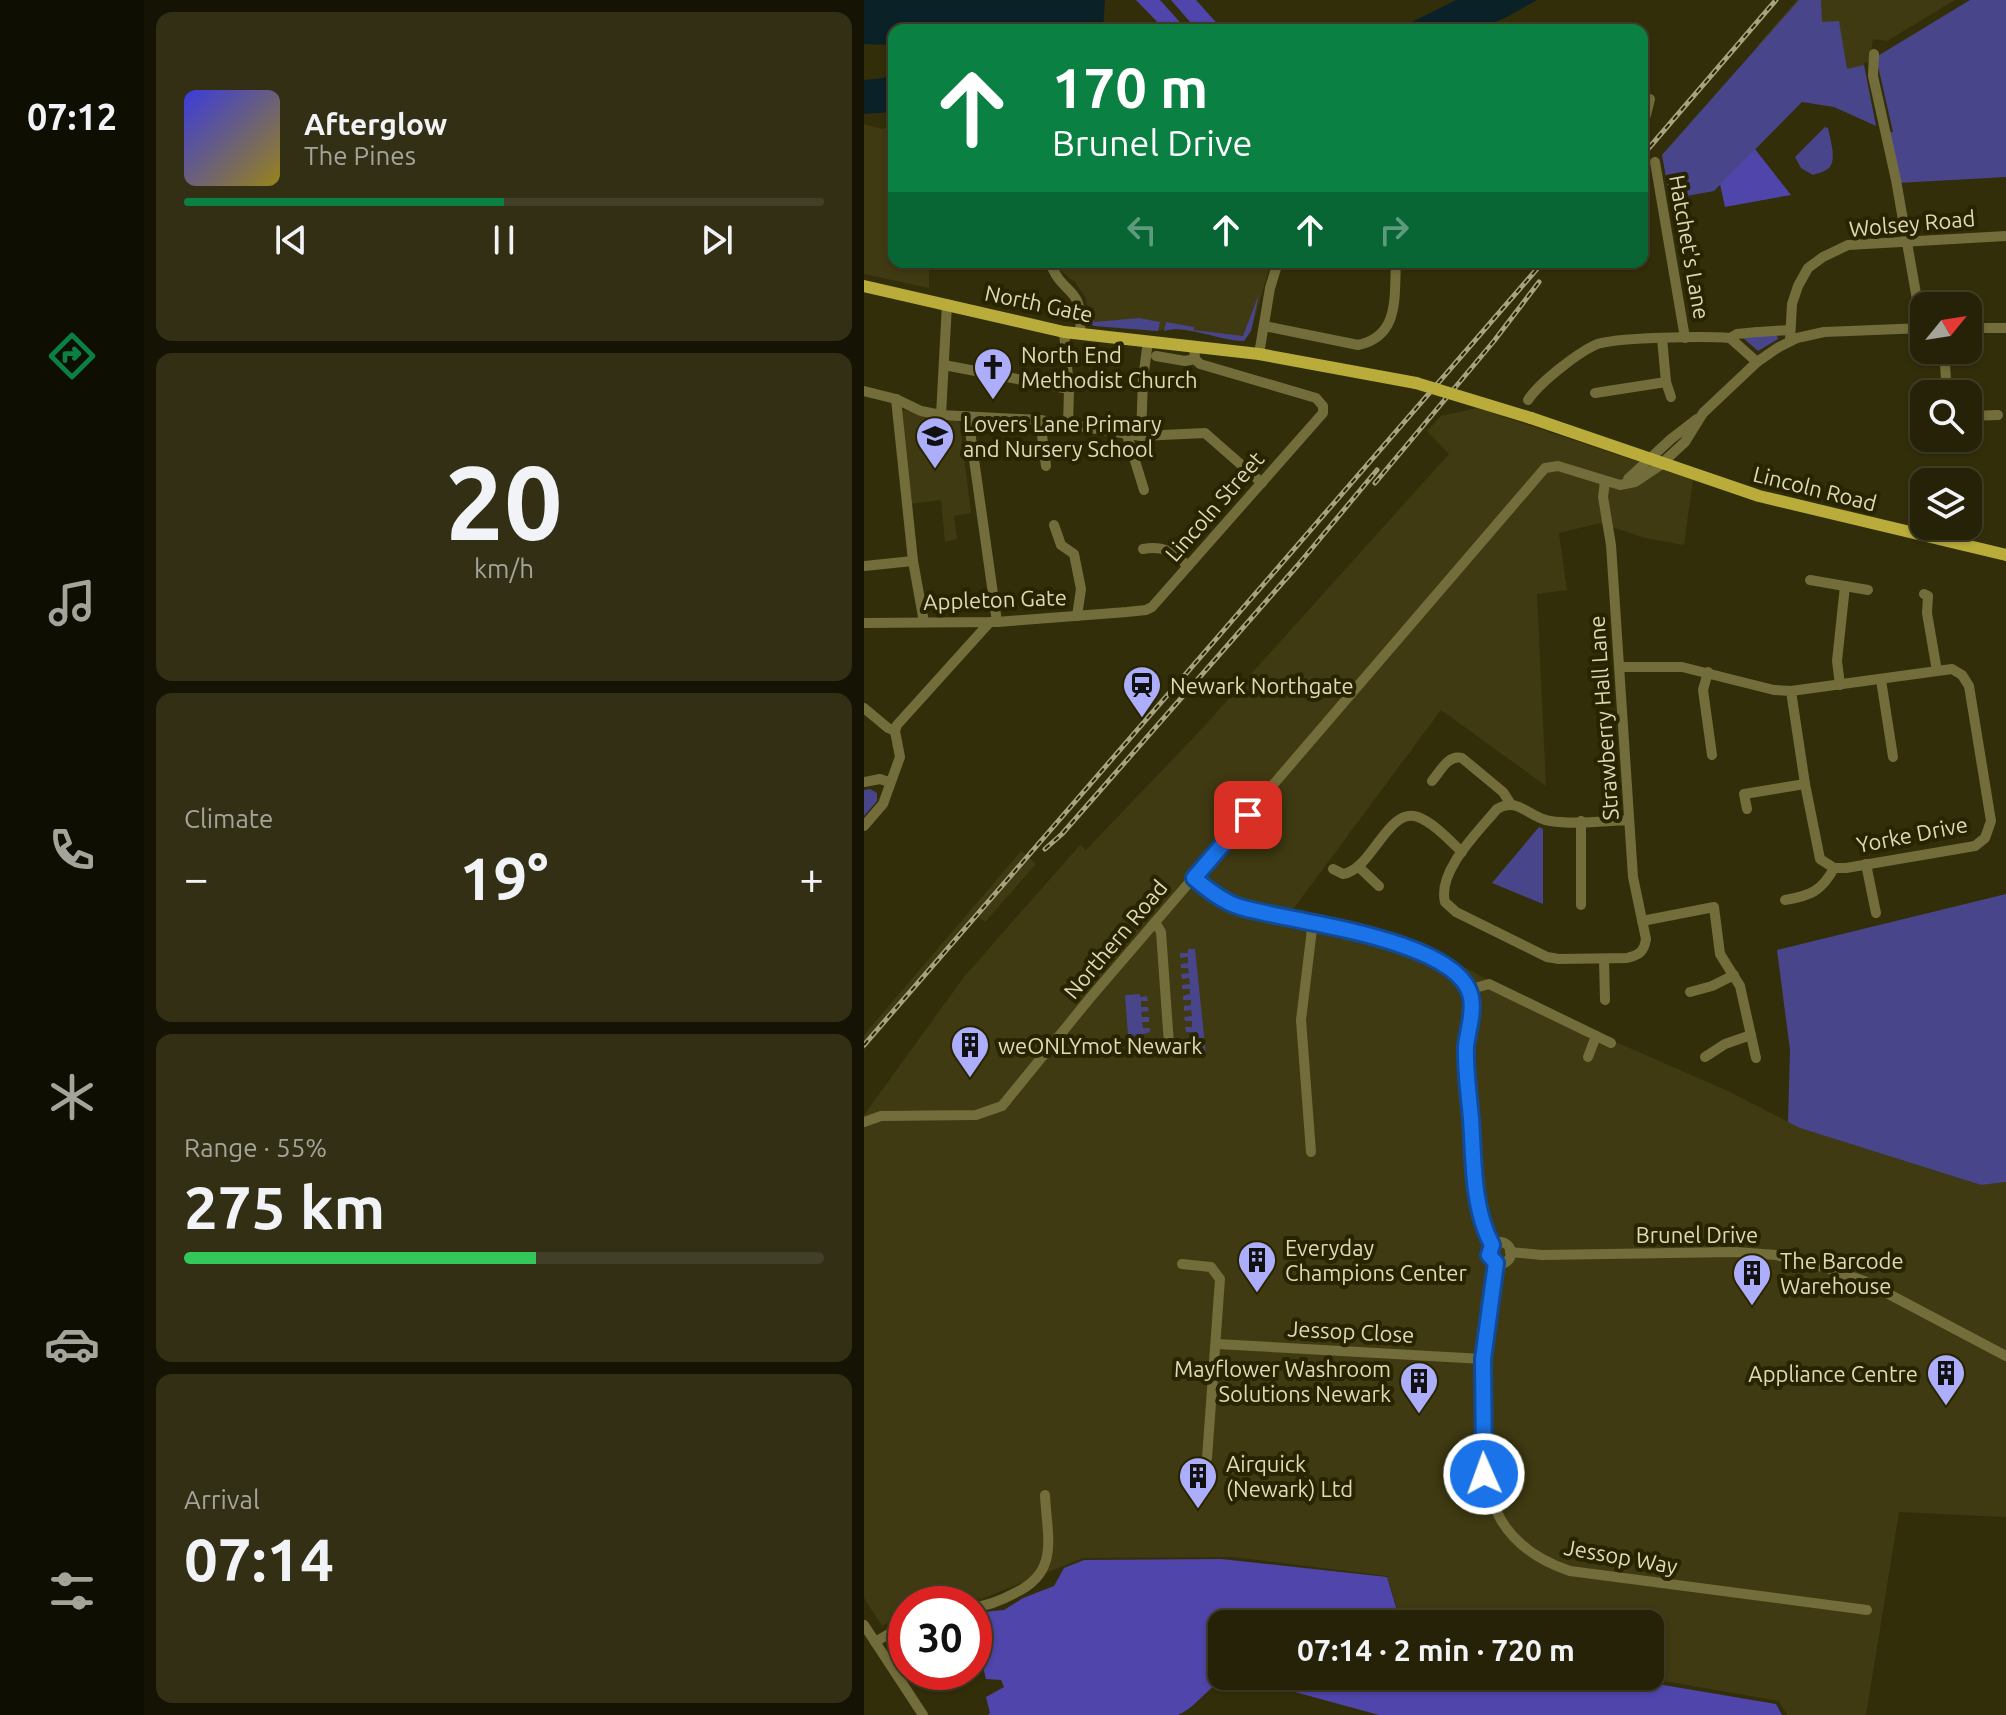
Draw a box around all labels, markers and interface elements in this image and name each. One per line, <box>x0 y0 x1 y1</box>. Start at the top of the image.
icon: ahead <box>920 56 1024 160</box>
text: 170 m <box>1052 56 1208 119</box>
text: 07:12 <box>27 96 117 137</box>
text: Afterglow <box>304 107 447 141</box>
text: Brunel Drive <box>1052 122 1252 163</box>
text: The Pines <box>304 141 416 170</box>
street label: Hatchet's Lane <box>1665 173 1715 321</box>
street label: Wolsey Road <box>1848 205 1976 241</box>
icon: left <box>1120 208 1164 252</box>
icon: ahead <box>1204 208 1248 252</box>
icon: ahead <box>1288 208 1332 252</box>
icon: right <box>1372 208 1416 252</box>
icon: previous <box>269 218 313 262</box>
icon: pause <box>482 218 526 262</box>
icon: next <box>695 218 739 262</box>
street label: North Gate <box>983 279 1095 327</box>
north arrow <box>1910 292 1982 364</box>
map controls <box>1910 292 1982 540</box>
icon: directions <box>44 328 100 384</box>
place label: North End Methodist Church <box>1021 342 1198 392</box>
church icon: North End Methodist Church <box>972 346 1014 401</box>
button: search <box>1910 380 1982 452</box>
place label: Lovers Lane Primary and Nursery School <box>963 411 1162 461</box>
school or university icon: Lovers Lane Primary and Nursery School <box>914 415 956 470</box>
text: 20 <box>445 443 563 560</box>
street label: Lincoln Street <box>1160 446 1269 566</box>
street label: Lincoln Road <box>1751 461 1879 515</box>
button: layers <box>1910 468 1982 540</box>
text: km/h <box>474 554 534 583</box>
icon: music <box>44 575 100 631</box>
street label: Appleton Gate <box>923 584 1067 614</box>
street label: Strawberry Hall Lane <box>1583 615 1623 821</box>
station icon: Newark Northgate <box>1121 664 1163 719</box>
place label: Newark Northgate <box>1170 673 1354 698</box>
pin <box>1214 781 1282 849</box>
icon: arrive <box>1226 793 1270 837</box>
text: Climate <box>184 804 273 833</box>
street label: Yorke Drive <box>1854 811 1970 857</box>
icon: phone <box>44 822 100 878</box>
text: 19° <box>460 844 548 911</box>
text: − <box>184 853 209 902</box>
text: + <box>799 853 824 902</box>
street label: Northern Road <box>1058 875 1172 1003</box>
building icon: weONLYmot Newark <box>949 1024 991 1079</box>
place label: weONLYmot Newark <box>998 1033 1202 1058</box>
icon: climate <box>44 1069 100 1125</box>
text: Range · 55% <box>184 1133 327 1162</box>
text: 275 km <box>184 1173 385 1240</box>
street label: Brunel Drive <box>1636 1222 1758 1247</box>
place label: Everyday Champions Center <box>1285 1235 1467 1285</box>
building icon: Everyday Champions Center <box>1236 1239 1278 1294</box>
place label: The Barcode Warehouse <box>1780 1248 1904 1298</box>
building icon: The Barcode Warehouse <box>1731 1252 1773 1307</box>
street label: Jessop Close <box>1287 1315 1415 1347</box>
icon: car <box>44 1316 100 1372</box>
building icon: Appliance Centre <box>1925 1352 1967 1407</box>
place label: Mayflower Washroom Solutions Newark <box>1174 1356 1391 1406</box>
building icon: Mayflower Washroom Solutions Newark <box>1398 1360 1440 1415</box>
place label: Appliance Centre <box>1748 1361 1918 1386</box>
position arrow <box>1442 1432 1526 1516</box>
place label: Airquick (Newark) Ltd <box>1226 1451 1353 1502</box>
building icon: Airquick (Newark) Ltd <box>1177 1455 1219 1510</box>
text: Arrival <box>184 1485 260 1514</box>
text: 07:14 <box>184 1525 334 1592</box>
street label: Jessop Way <box>1562 1534 1680 1578</box>
icon: filters <box>44 1563 100 1619</box>
speed limit sign: 30 <box>888 1586 992 1690</box>
text: 07:14 · 2 min · 720 m <box>1297 1633 1575 1667</box>

